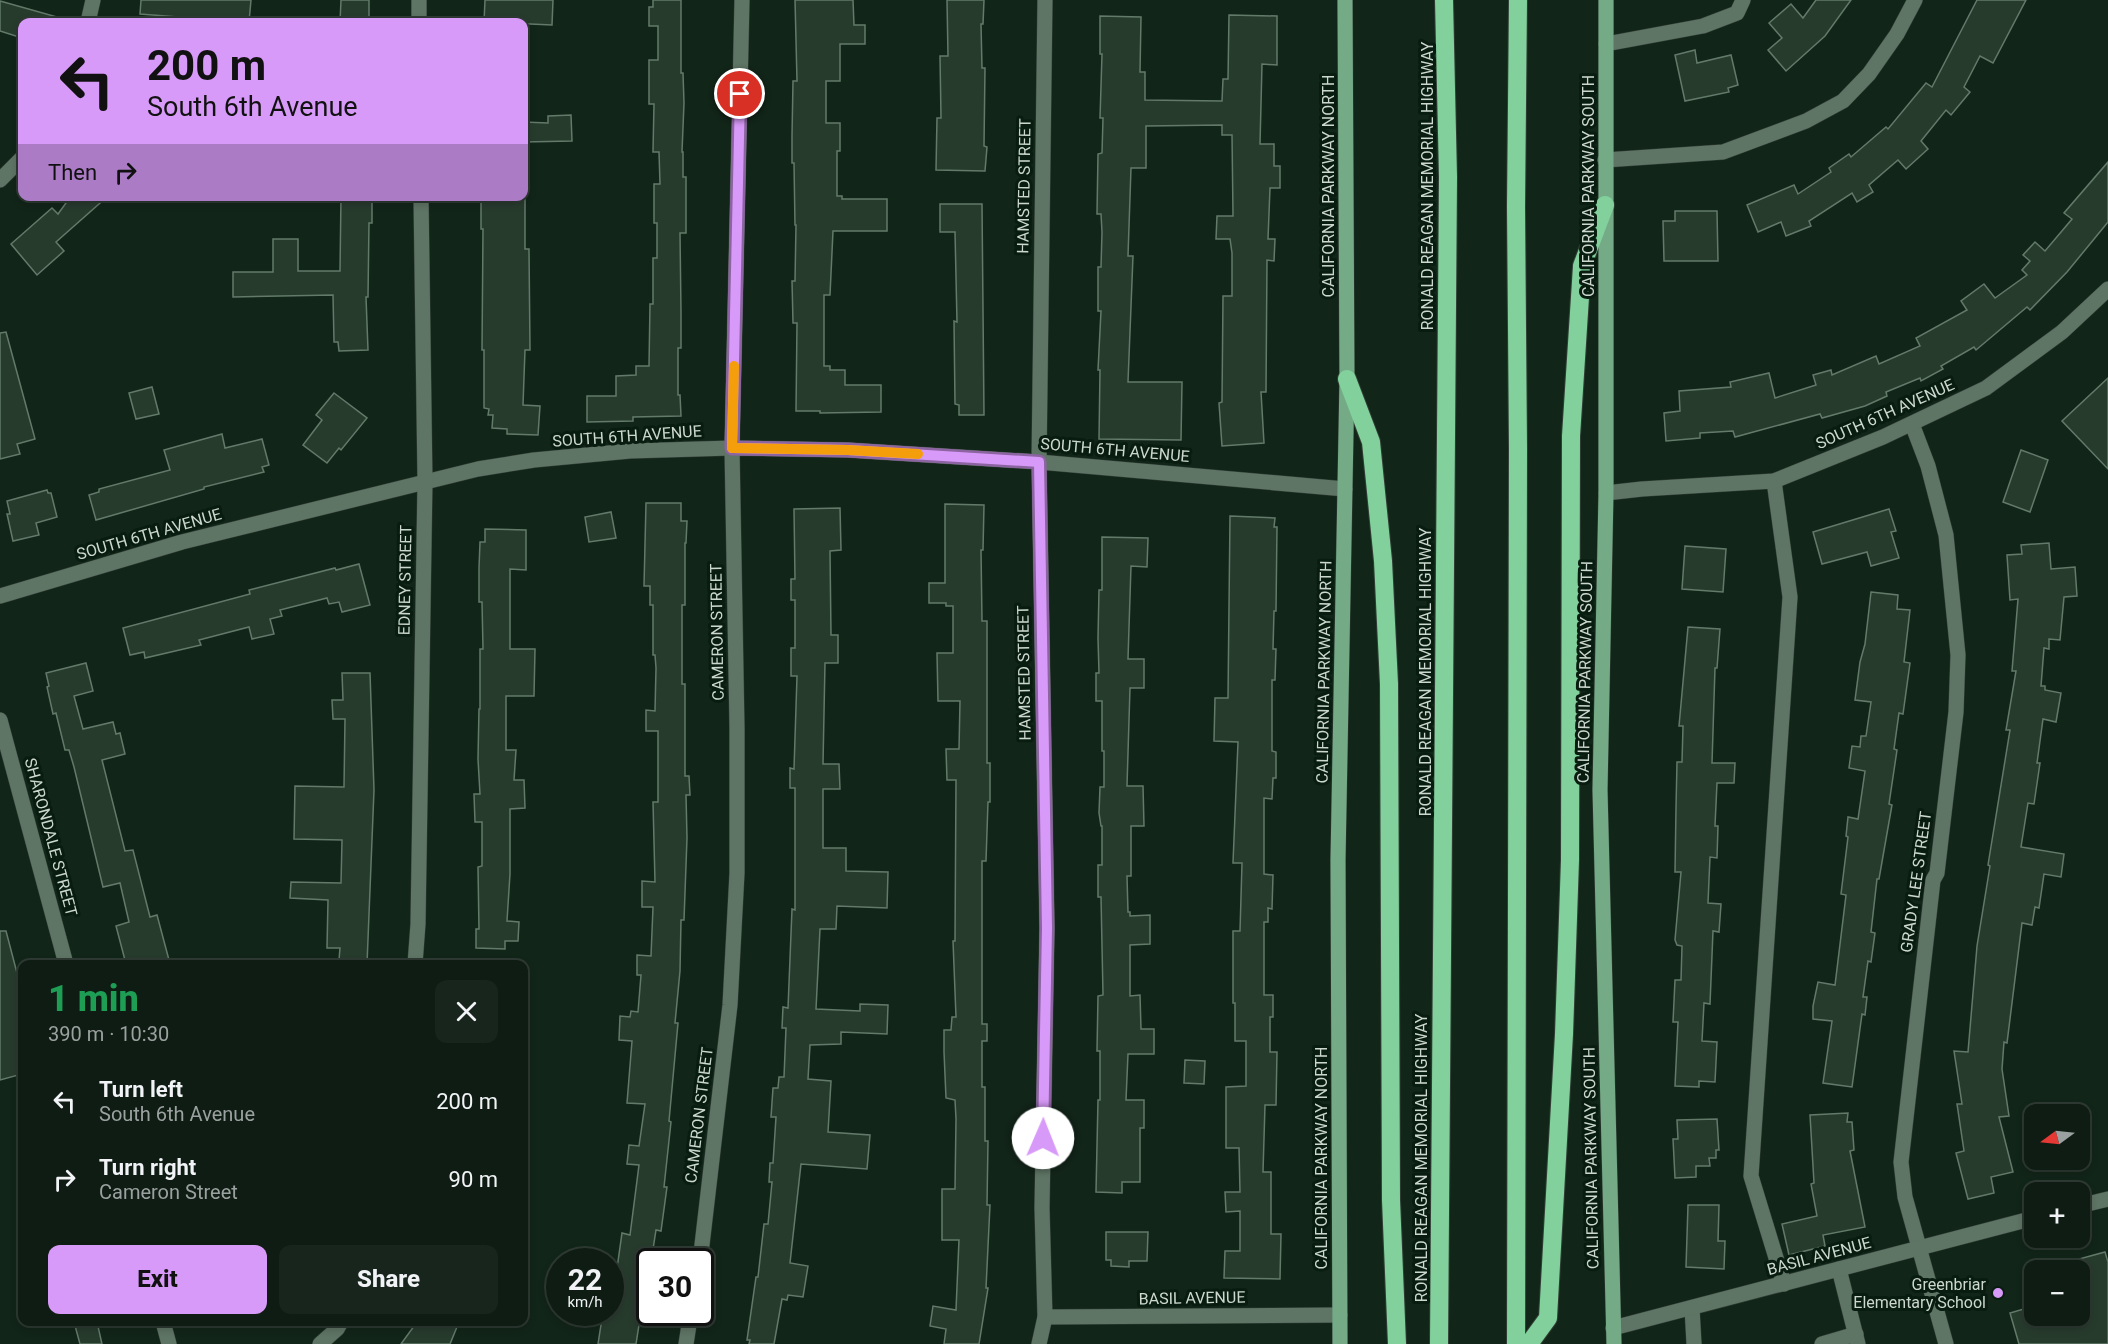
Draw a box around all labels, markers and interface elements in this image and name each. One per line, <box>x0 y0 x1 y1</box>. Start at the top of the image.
text: 200 m <box>147 41 266 90</box>
street label: RONALD REAGAN MEMORIAL HIGHWAY <box>1418 41 1437 330</box>
icon: left <box>48 42 126 120</box>
pin <box>714 68 765 119</box>
street label: CALIFORNIA PARKWAY NORTH <box>1319 75 1338 297</box>
street label: CALIFORNIA PARKWAY SOUTH <box>1579 75 1598 297</box>
icon: arrive <box>723 77 756 110</box>
text: South 6th Avenue <box>147 91 358 123</box>
street label: HAMSTED STREET <box>1013 118 1035 254</box>
icon: right <box>109 156 142 189</box>
text: Then <box>48 160 97 185</box>
street label: SOUTH 6TH AVENUE <box>1813 375 1957 453</box>
street label: SOUTH 6TH AVENUE <box>552 421 702 451</box>
street label: SOUTH 6TH AVENUE <box>1040 434 1190 466</box>
street label: SOUTH 6TH AVENUE <box>74 504 224 564</box>
street label: EDNEY STREET <box>395 524 415 635</box>
street label: RONALD REAGAN MEMORIAL HIGHWAY <box>1416 527 1435 816</box>
street label: CALIFORNIA PARKWAY NORTH <box>1313 560 1335 784</box>
street label: CALIFORNIA PARKWAY SOUTH <box>1574 561 1596 783</box>
street label: CAMERON STREET <box>706 563 728 701</box>
street label: HAMSTED STREET <box>1013 605 1035 741</box>
street label: SHARONDALE STREET <box>21 756 81 919</box>
street label: GRADY LEE STREET <box>1897 810 1935 954</box>
text: 1 min <box>48 978 139 1020</box>
button: close <box>435 980 498 1043</box>
street label: RONALD REAGAN MEMORIAL HIGHWAY <box>1412 1013 1431 1302</box>
text: 390 m · 10:30 <box>48 1022 169 1046</box>
street label: CAMERON STREET <box>681 1045 717 1184</box>
street label: CALIFORNIA PARKWAY NORTH <box>1312 1047 1331 1269</box>
street label: CALIFORNIA PARKWAY SOUTH <box>1580 1047 1602 1269</box>
text: Turn left <box>99 1077 183 1102</box>
icon: left <box>48 1085 81 1118</box>
text: 200 m <box>436 1089 498 1114</box>
text: South 6th Avenue <box>99 1102 255 1126</box>
north arrow <box>2024 1104 2090 1170</box>
map controls <box>2024 1104 2090 1326</box>
position arrow <box>1011 1106 1075 1170</box>
text: Turn right <box>99 1155 196 1180</box>
icon: right <box>48 1163 81 1196</box>
text: 90 m <box>449 1167 498 1192</box>
text: Cameron Street <box>99 1180 238 1204</box>
button: + <box>2024 1182 2090 1248</box>
street label: BASIL AVENUE <box>1765 1233 1873 1279</box>
button: Exit <box>48 1245 267 1314</box>
button: Share <box>279 1245 498 1314</box>
speed limit sign: 30 <box>636 1248 714 1326</box>
button: − <box>2024 1260 2090 1326</box>
text: 22 <box>568 1262 602 1297</box>
place label: Greenbriar Elementary School <box>1853 1275 1987 1312</box>
marker: Greenbriar Elementary School <box>1991 1286 2005 1300</box>
street label: BASIL AVENUE <box>1138 1288 1246 1308</box>
text: km/h <box>567 1293 603 1311</box>

